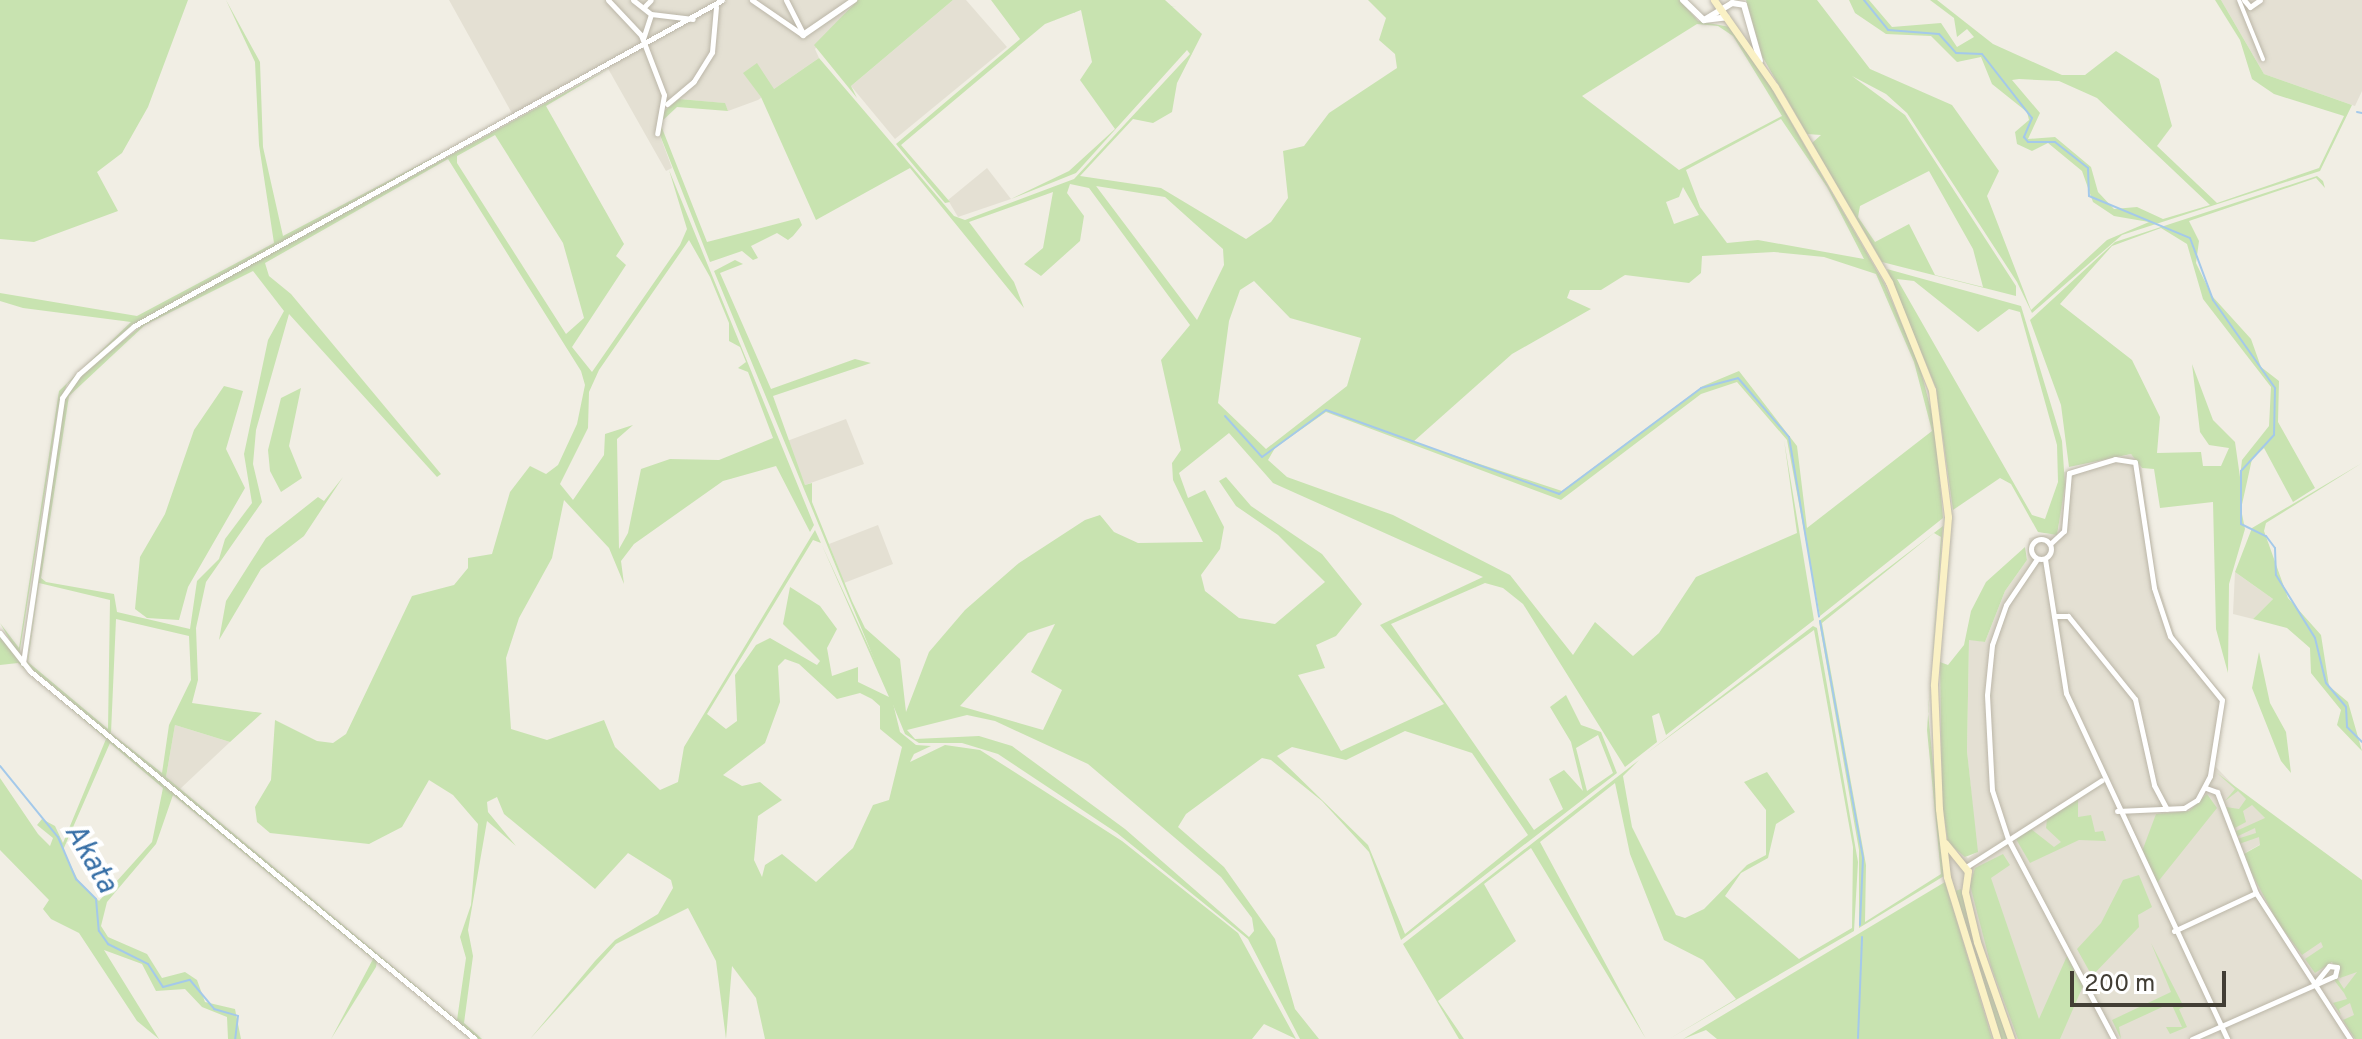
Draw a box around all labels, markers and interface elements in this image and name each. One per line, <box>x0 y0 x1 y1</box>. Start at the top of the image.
water label: Akata <box>55 818 123 900</box>
scale bar <box>2074 955 2230 1005</box>
text: 200 m <box>2084 970 2155 1000</box>

